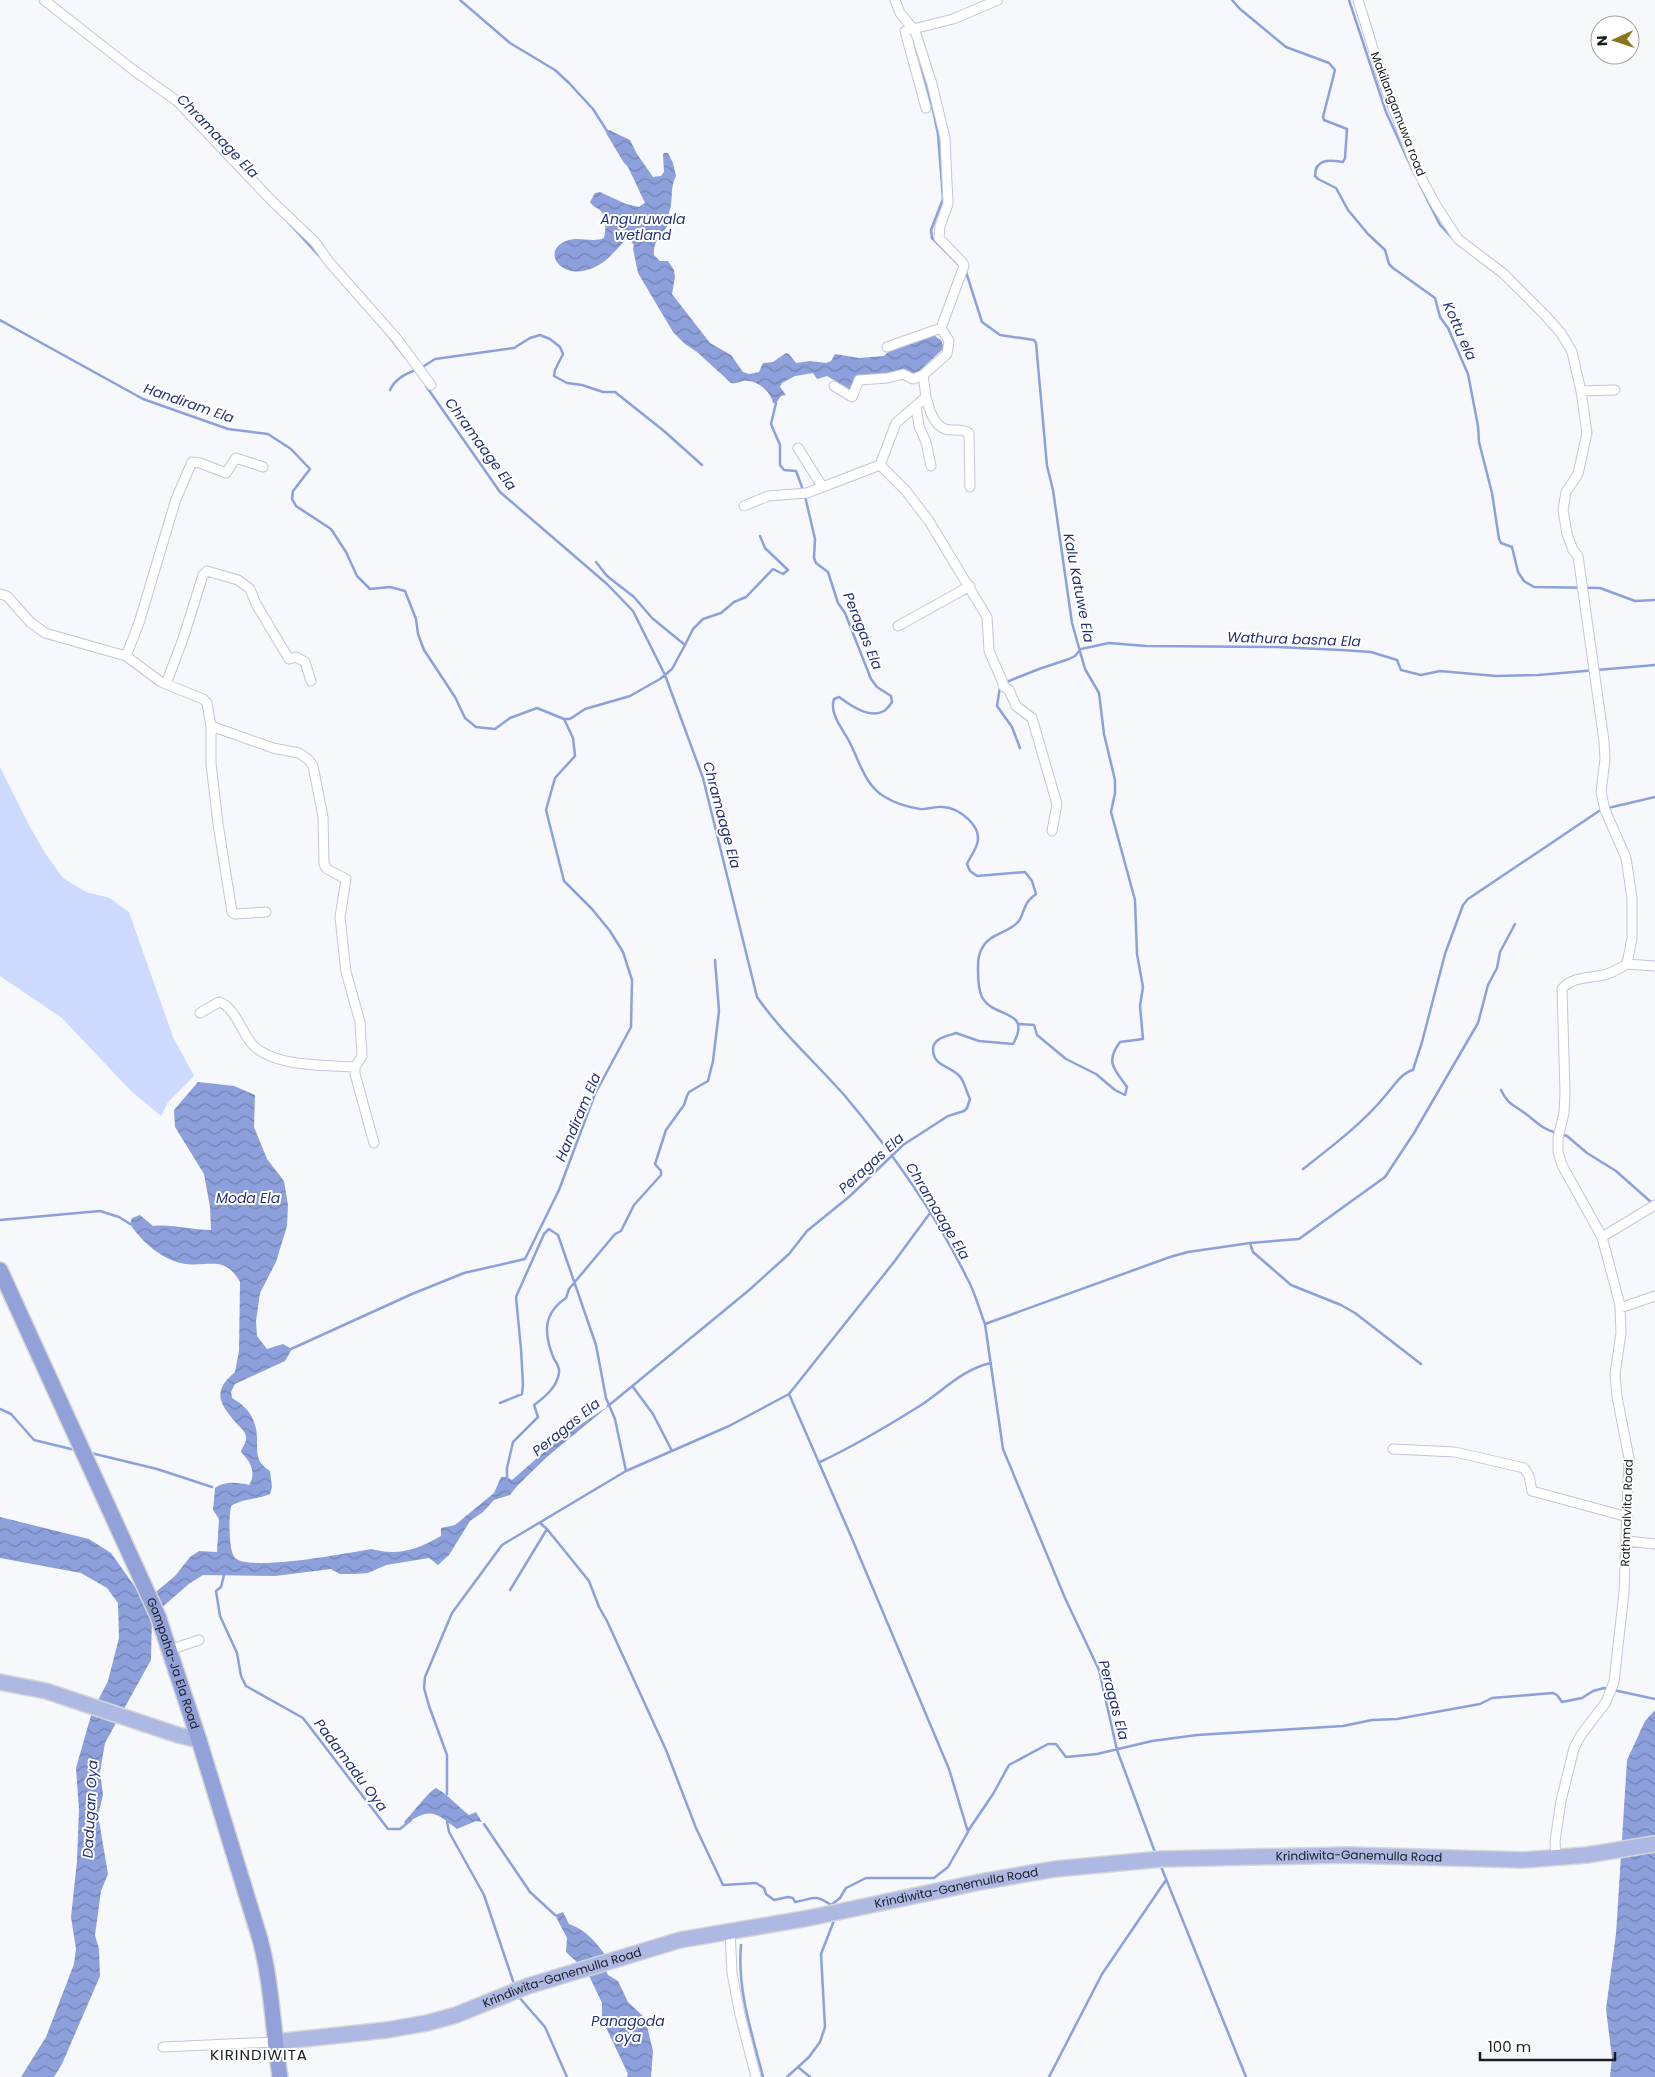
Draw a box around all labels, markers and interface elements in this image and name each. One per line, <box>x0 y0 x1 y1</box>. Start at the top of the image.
north arrow <box>1590 15 1640 65</box>
text: N <box>1592 35 1612 46</box>
street label: Makilangamuwa road <box>1367 49 1430 179</box>
water label: Chramaage Ela <box>173 89 264 183</box>
water label: Anguruwala wetland <box>600 209 686 245</box>
water label: Kottu ela <box>1438 298 1482 364</box>
water label: Handiram Ela <box>141 378 237 428</box>
water label: Chramaage Ela <box>441 394 522 495</box>
water label: Kalu Katuwe Ela <box>1059 532 1099 645</box>
water label: Peragas Ela <box>838 589 888 673</box>
water label: Wathura basna Ela <box>1227 627 1362 651</box>
water label: Chramaage Ela <box>698 759 746 871</box>
water label: Handiram Ela <box>550 1069 606 1164</box>
water label: Peragas Ela <box>834 1128 909 1198</box>
water label: Chramaage Ela <box>901 1159 975 1264</box>
water label: Moda Ela <box>216 1188 281 1208</box>
water label: Peragas Ela <box>528 1393 605 1461</box>
street label: Rathmalvita Road <box>1616 1459 1637 1567</box>
street label: Gampaha-Ja Ela Road <box>143 1595 204 1731</box>
water label: Peragas Ela <box>1094 1658 1134 1743</box>
water label: Padamadu Oya <box>310 1715 393 1816</box>
water label: Dadugan Oya <box>77 1759 103 1859</box>
street label: Krindiwita-Ganemulla Road <box>1276 1846 1442 1866</box>
street label: Krindiwita-Ganemulla Road <box>873 1863 1039 1912</box>
street label: Krindiwita-Ganemulla Road <box>480 1943 644 2011</box>
water label: Panagoda oya <box>591 2011 665 2047</box>
scale bar <box>1480 2030 1615 2062</box>
text: 100 m <box>1488 2036 1531 2057</box>
district label: KIRINDIWITA <box>210 2044 308 2065</box>

